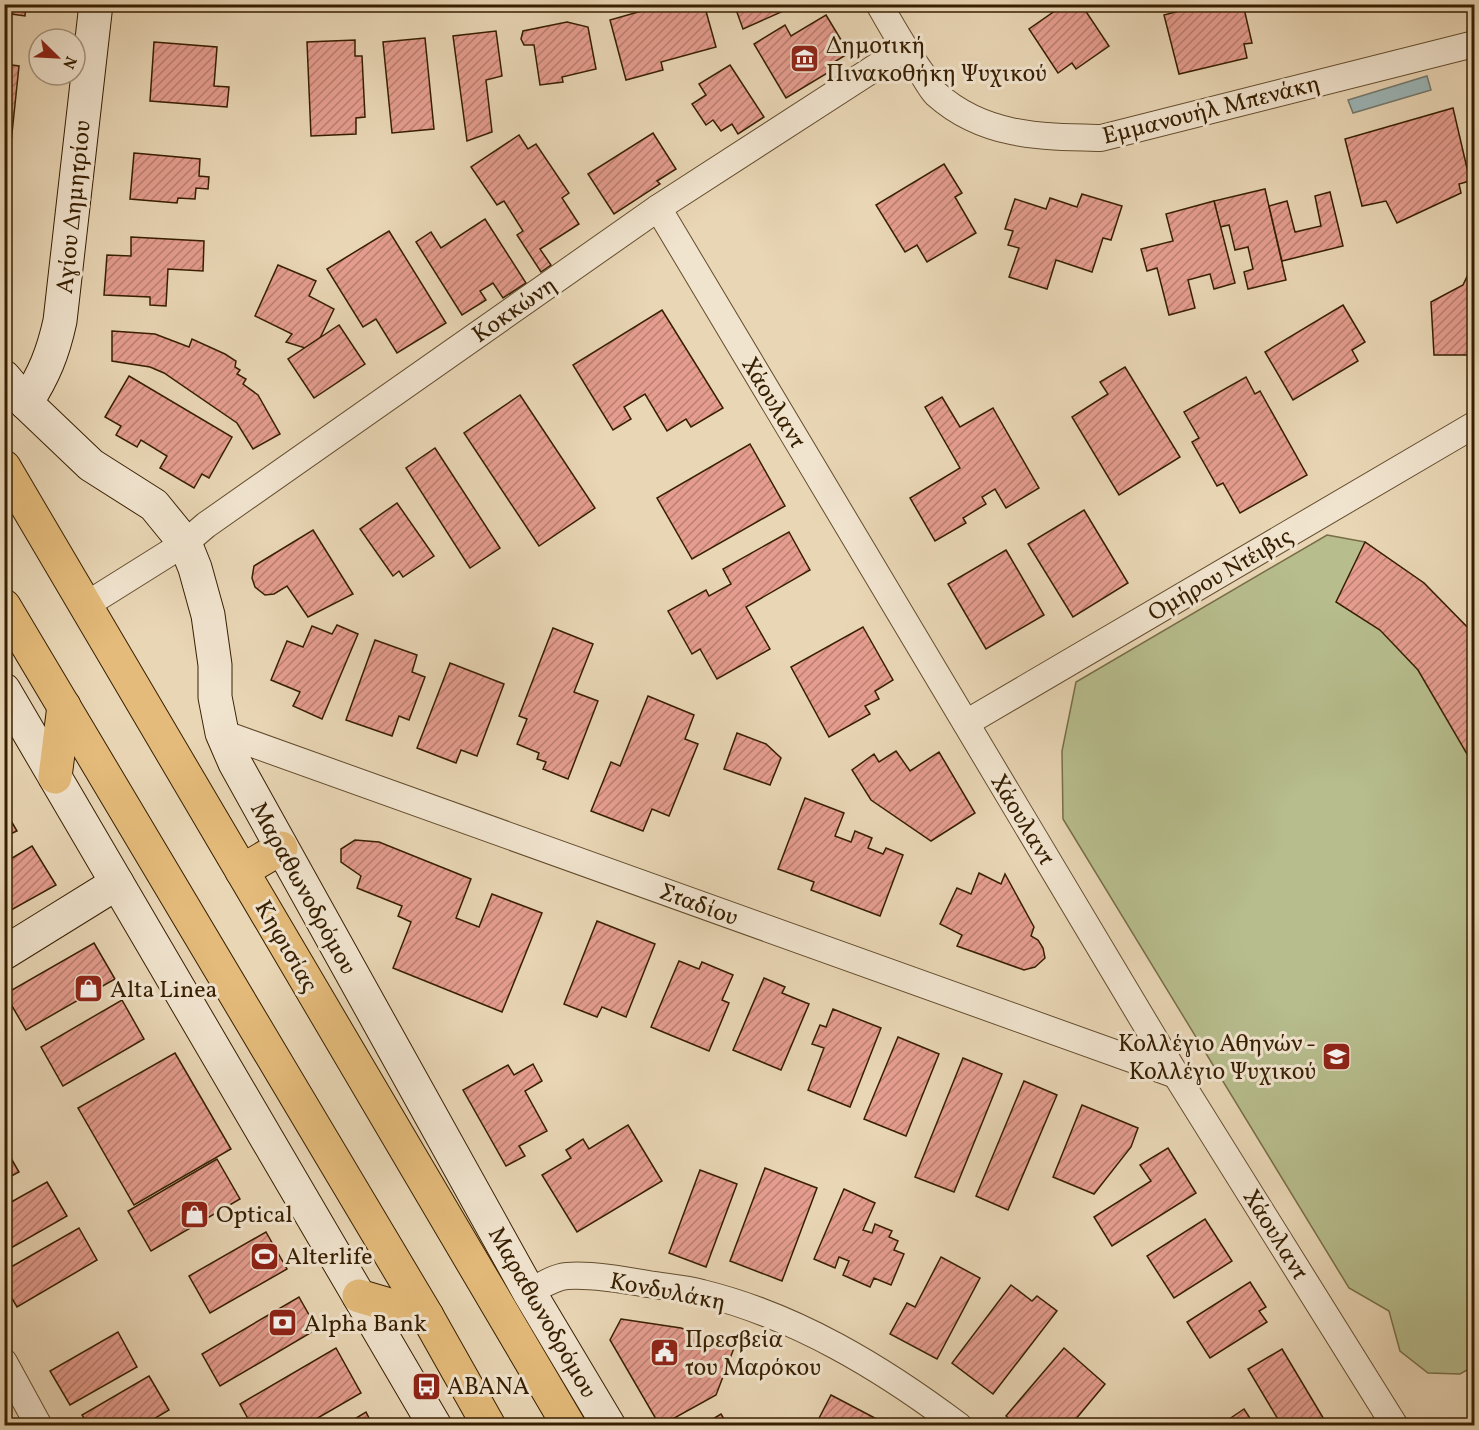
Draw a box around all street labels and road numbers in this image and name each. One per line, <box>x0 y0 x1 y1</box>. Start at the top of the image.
street label: Εμμανουήλ Μπενάκη <box>1099 67 1324 154</box>
street label: Αγίου Δημητρίου <box>49 119 101 296</box>
street label: Κοκκώνη <box>466 269 564 352</box>
street label: Χάουλαντ <box>732 351 813 455</box>
street label: Ομήρου Ντέιβις <box>1142 520 1300 631</box>
street label: Χάουλαντ <box>981 768 1062 872</box>
street label: Μαραθωνοδρόμου <box>241 796 364 982</box>
street label: Σταδίου <box>654 876 743 936</box>
street label: Κηφισίας <box>245 895 325 999</box>
street label: Χάουλαντ <box>1233 1183 1316 1287</box>
street label: Μαραθωνοδρόμου <box>478 1221 604 1405</box>
street label: Κονδυλάκη <box>607 1265 729 1321</box>

